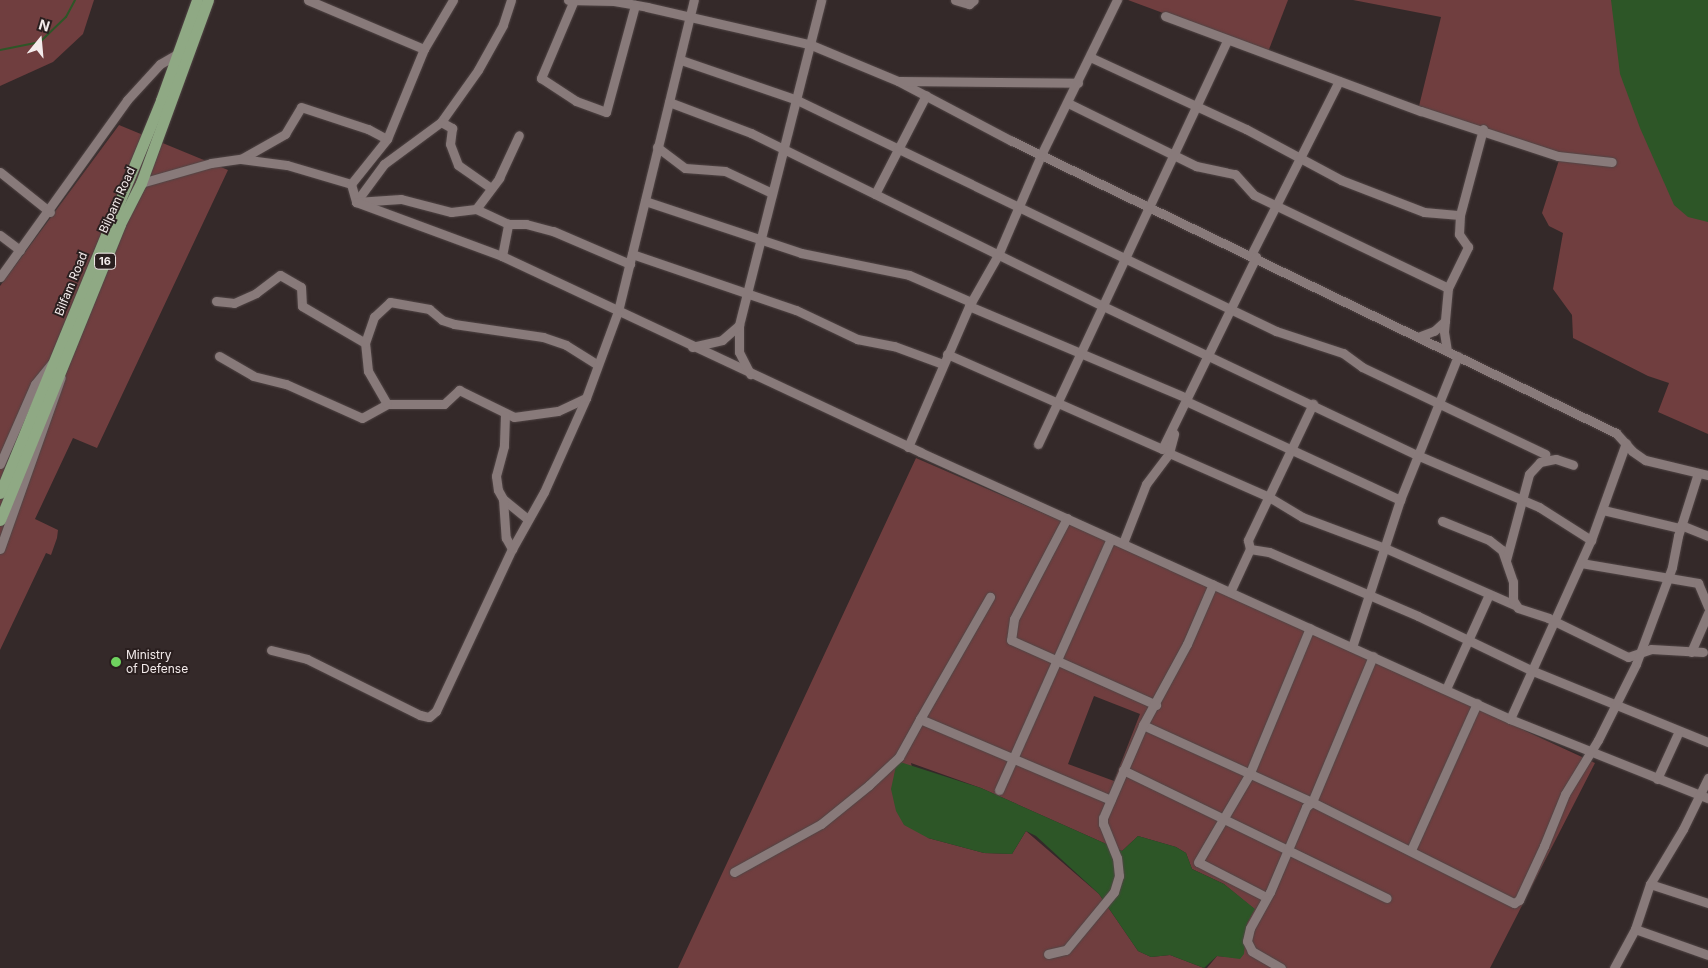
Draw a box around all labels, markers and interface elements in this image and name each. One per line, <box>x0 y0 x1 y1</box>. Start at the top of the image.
north arrow <box>15 15 65 65</box>
text: N <box>37 15 52 35</box>
street label: Bilpam Road <box>96 165 138 235</box>
street label: Bilfam Road <box>52 250 90 318</box>
road number: 16 <box>94 252 116 270</box>
place label: Ministry of Defense <box>126 648 188 676</box>
marker: Ministry of Defense <box>110 656 122 668</box>

